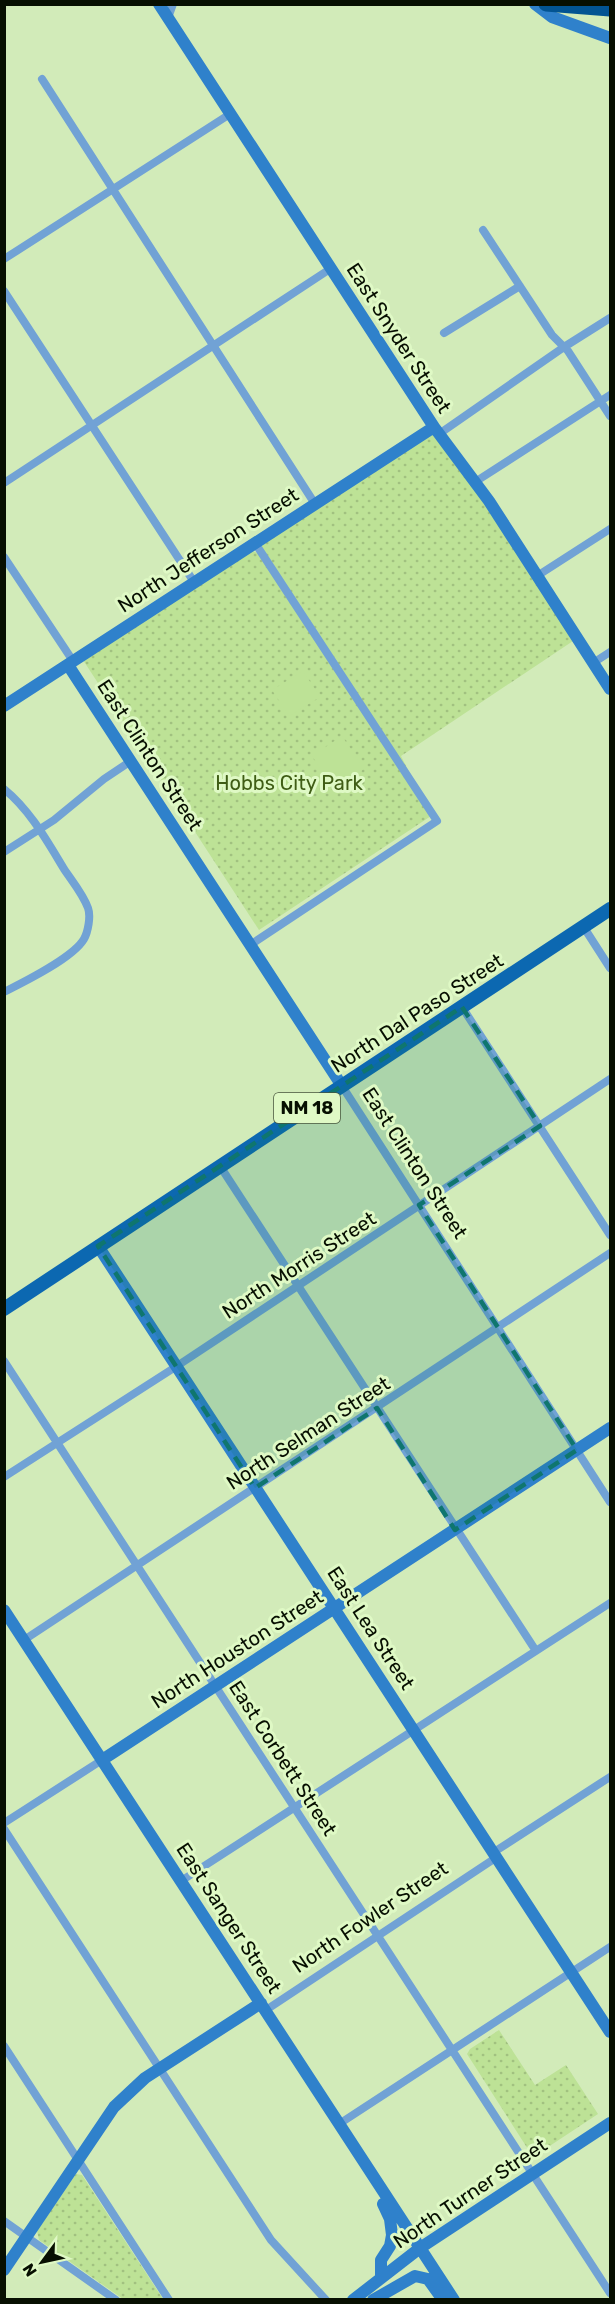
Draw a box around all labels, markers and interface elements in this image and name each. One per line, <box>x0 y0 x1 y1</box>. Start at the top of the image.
street label: East Snyder Street <box>342 259 457 418</box>
street label: North Jefferson Street <box>113 482 303 617</box>
street label: East Clinton Street <box>92 675 208 835</box>
park label: Hobbs City Park <box>215 771 364 795</box>
street label: North Dal Paso Street <box>326 948 508 1078</box>
street label: East Clinton Street <box>357 1083 473 1243</box>
road number: NM 18 <box>274 1093 340 1123</box>
street label: North Morris Street <box>218 1206 380 1324</box>
street label: North Selman Street <box>222 1371 394 1495</box>
street label: East Lea Street <box>322 1562 420 1694</box>
street label: North Houston Street <box>147 1584 328 1714</box>
street label: East Corbett Street <box>224 1676 342 1840</box>
street label: East Sanger Street <box>171 1838 287 1998</box>
street label: North Fowler Street <box>288 1856 453 1978</box>
street label: North Turner Street <box>389 2133 552 2253</box>
north arrow <box>12 2232 72 2292</box>
text: N <box>19 2260 41 2280</box>

